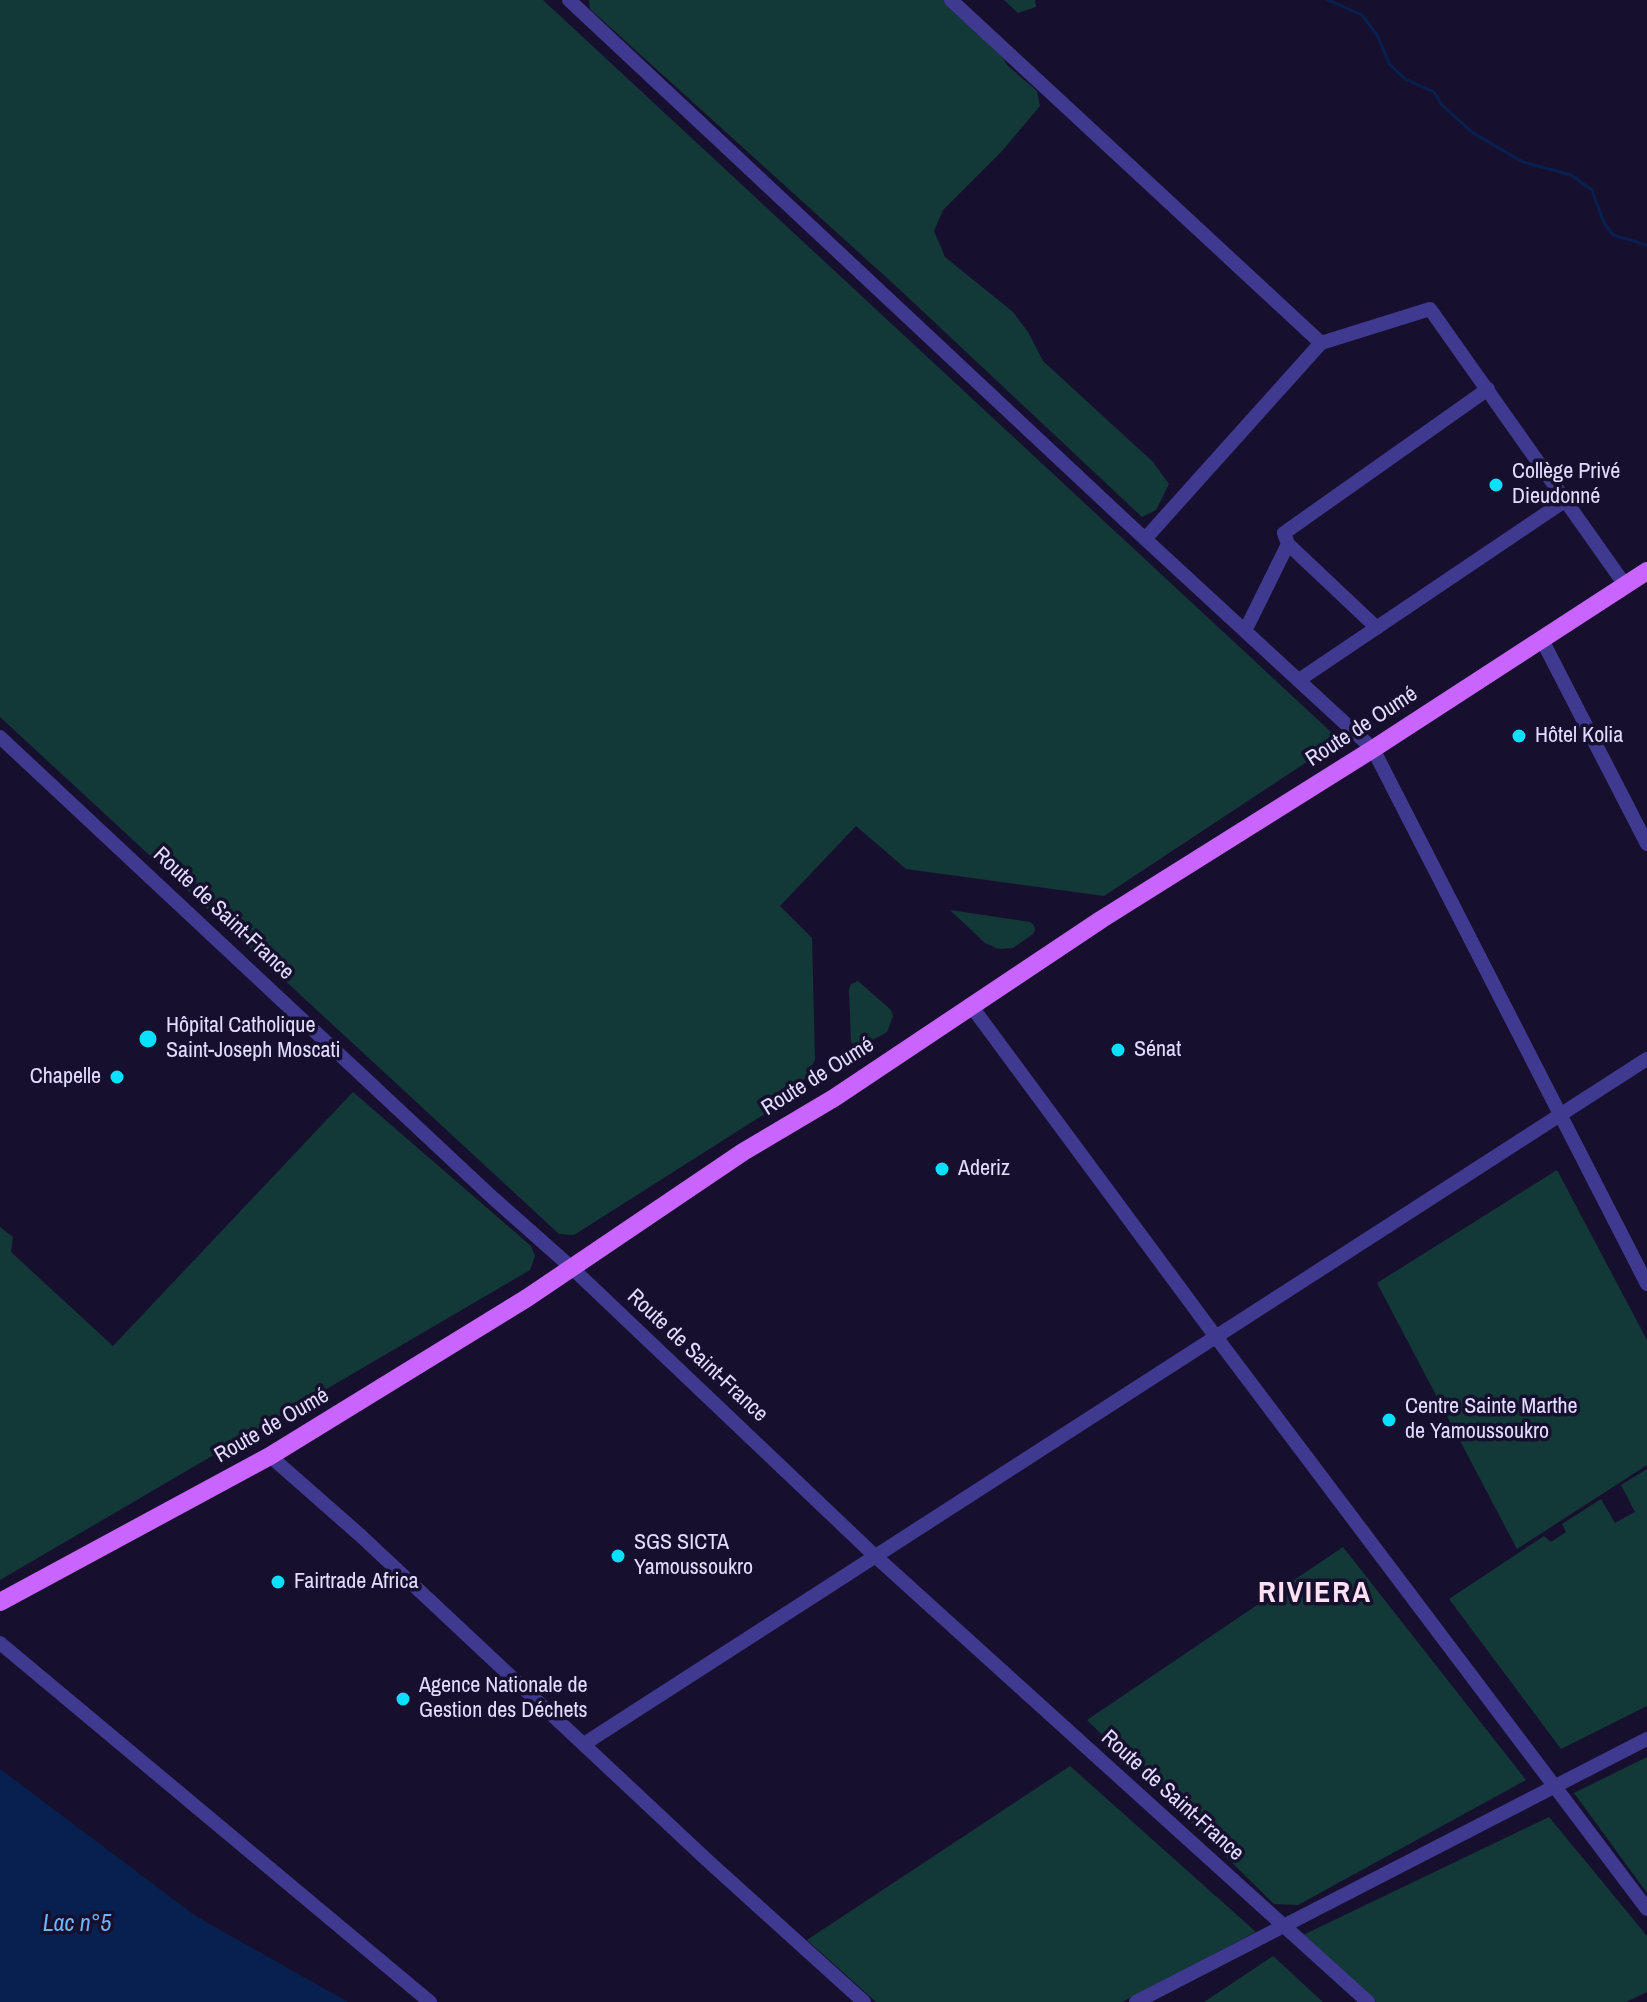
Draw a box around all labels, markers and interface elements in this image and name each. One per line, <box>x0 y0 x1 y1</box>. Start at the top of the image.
place label: Collège Privé Dieudonné <box>1512 459 1620 510</box>
marker: Collège Privé Dieudonné <box>1487 476 1505 494</box>
street label: Route de Oumé <box>1301 681 1423 773</box>
place label: Hôtel Kolia <box>1535 723 1623 749</box>
marker: Hôtel Kolia <box>1510 727 1528 745</box>
street label: Route de Saint-France <box>147 842 299 986</box>
place label: Hôpital Catholique Saint-Joseph Moscati <box>166 1013 340 1064</box>
marker: Hôpital Catholique Saint-Joseph Moscati <box>137 1028 159 1050</box>
street label: Route de Oumé <box>757 1032 879 1122</box>
place label: Sénat <box>1134 1037 1181 1063</box>
marker: Sénat <box>1109 1041 1127 1059</box>
place label: Chapelle <box>30 1064 101 1090</box>
marker: Chapelle <box>108 1068 126 1086</box>
place label: Aderiz <box>958 1156 1010 1182</box>
marker: Aderiz <box>933 1160 951 1178</box>
street label: Route de Saint-France <box>621 1284 773 1428</box>
street label: Route de Oumé <box>210 1383 334 1469</box>
place label: Centre Sainte Marthe de Yamoussoukro <box>1405 1394 1577 1446</box>
marker: Centre Sainte Marthe de Yamoussoukro <box>1380 1411 1398 1429</box>
place label: SGS SICTA Yamoussoukro <box>634 1530 753 1582</box>
marker: SGS SICTA Yamoussoukro <box>609 1547 627 1565</box>
place label: Fairtrade Africa <box>294 1569 418 1595</box>
marker: Fairtrade Africa <box>269 1573 287 1591</box>
district label: RIVIERA <box>1258 1576 1372 1612</box>
place label: Agence Nationale de Gestion des Déchets <box>419 1673 587 1724</box>
marker: Agence Nationale de Gestion des Déchets <box>394 1690 412 1708</box>
street label: Route de Saint-France <box>1095 1725 1249 1867</box>
water label: Lac n°5 <box>43 1911 111 1939</box>

